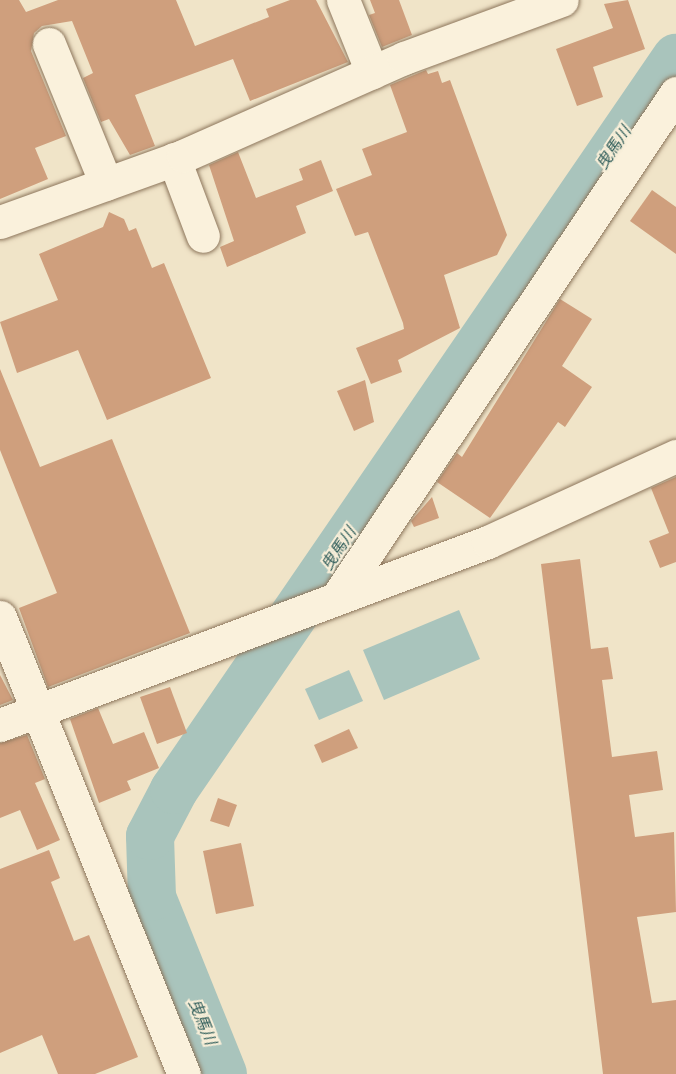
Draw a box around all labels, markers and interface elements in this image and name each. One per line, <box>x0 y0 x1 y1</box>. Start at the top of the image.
water label: 曳馬川 <box>593 123 635 173</box>
water label: 曳馬川 <box>318 524 360 574</box>
water label: 曳馬川 <box>184 996 220 1048</box>

